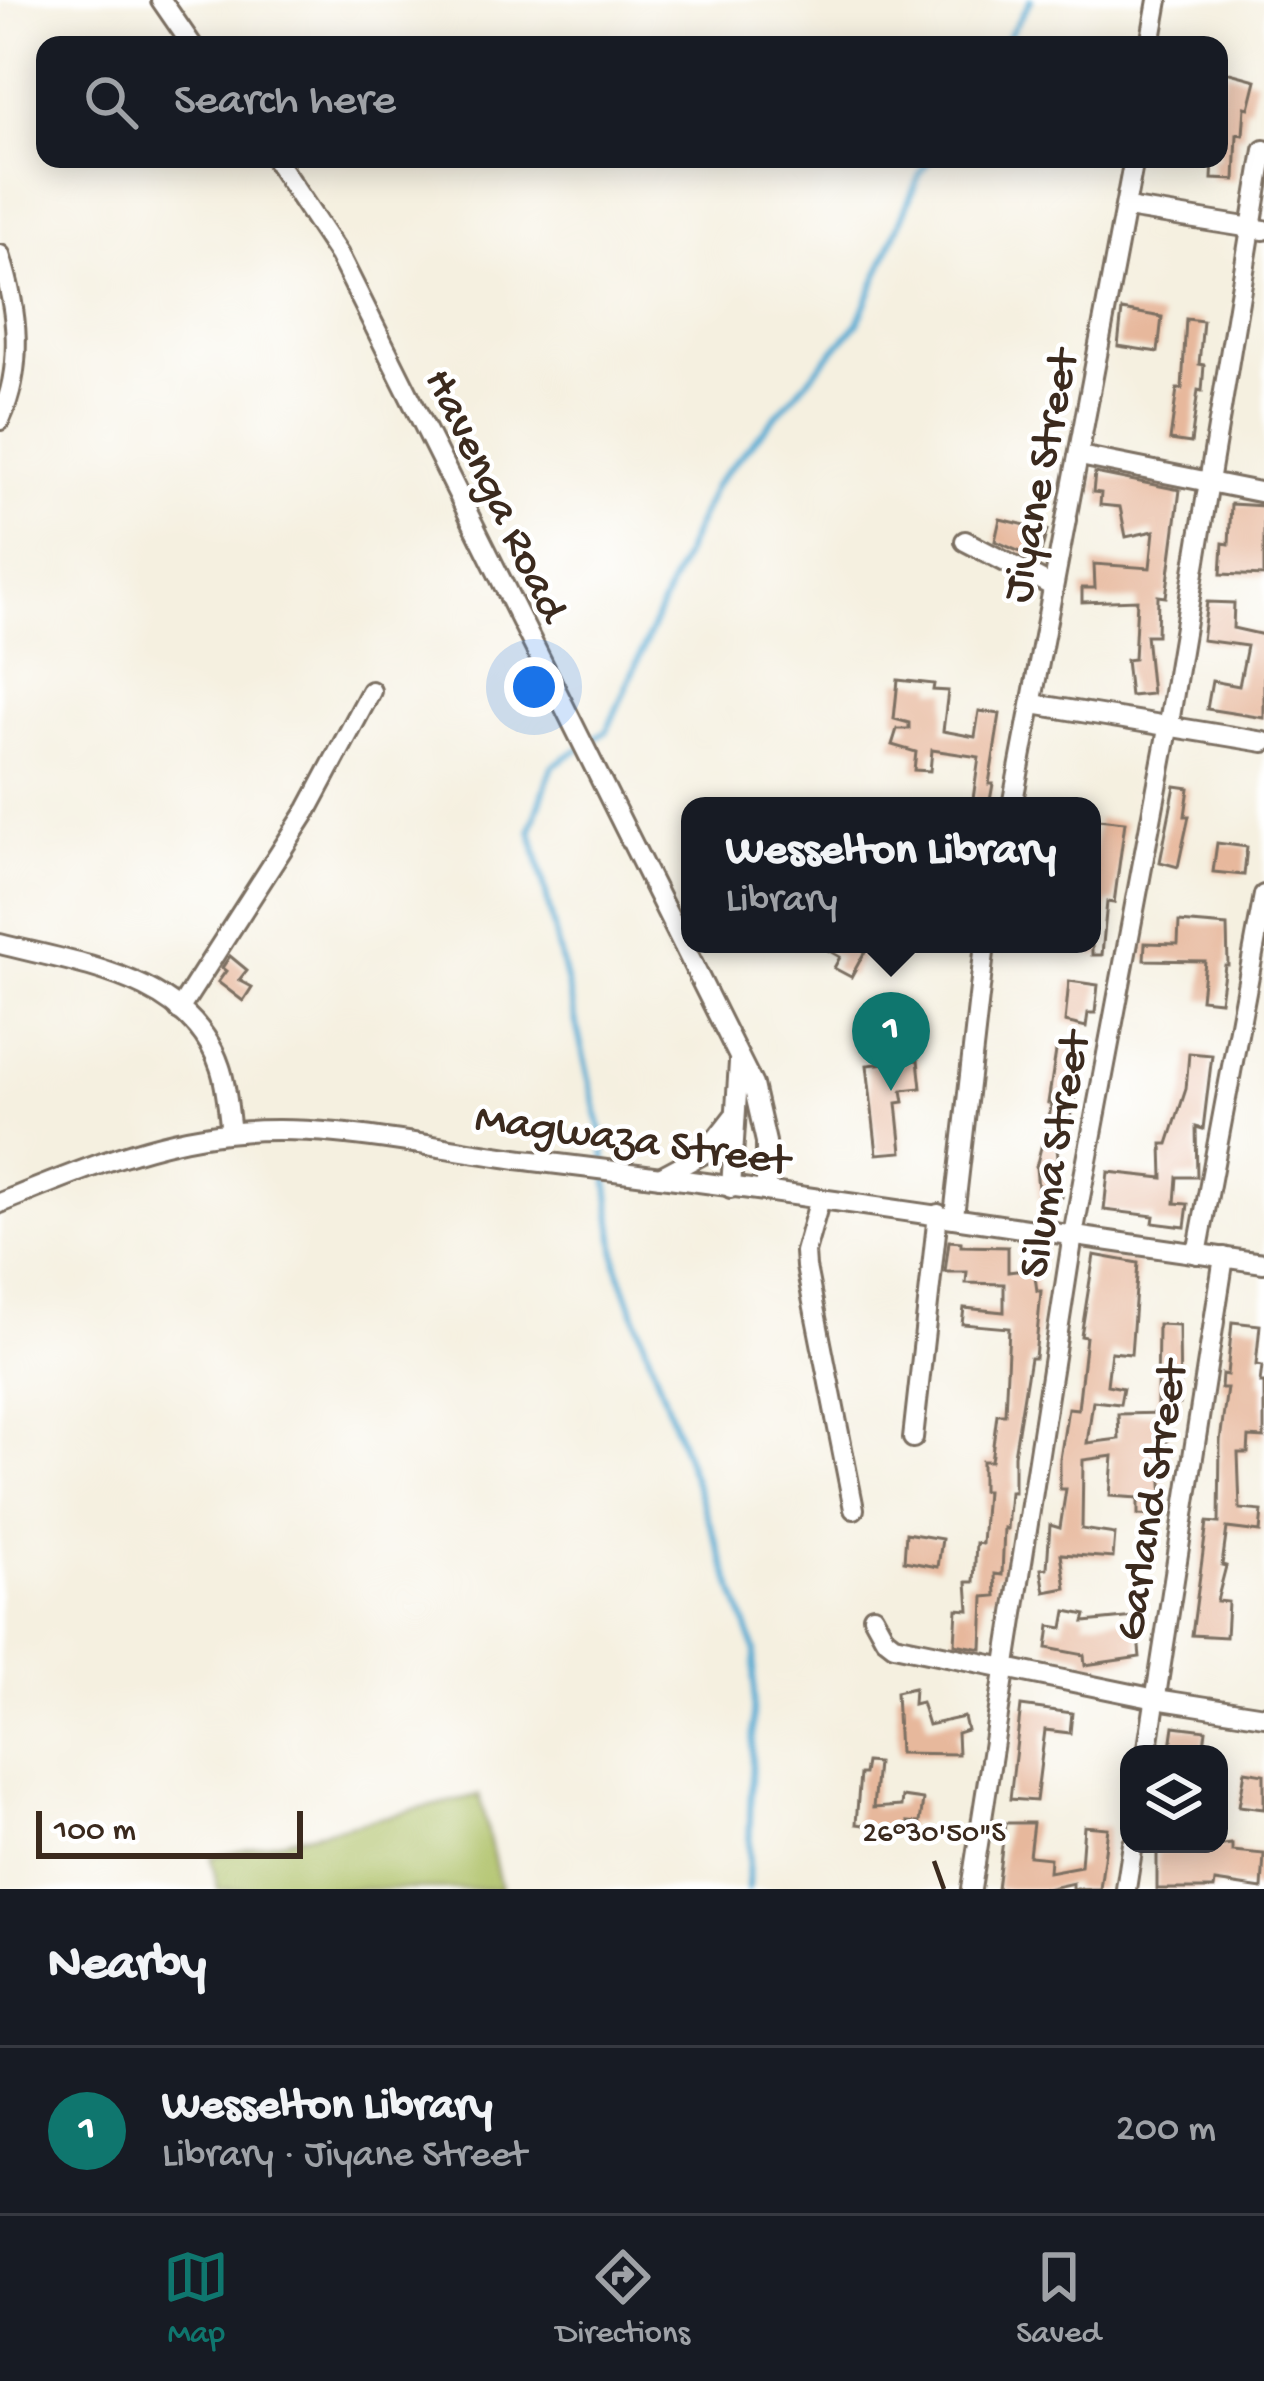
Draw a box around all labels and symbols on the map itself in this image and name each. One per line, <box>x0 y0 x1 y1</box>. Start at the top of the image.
street label: Jiyane Street <box>993 342 1094 607</box>
street label: Havenga Road <box>409 361 579 635</box>
your location <box>504 657 564 717</box>
pin: 1 <box>852 992 930 1091</box>
street label: Siluma Street <box>1010 1024 1106 1283</box>
street label: Magwaza Street <box>471 1094 796 1191</box>
street label: Garland Street <box>1106 1354 1203 1645</box>
scale bar <box>36 1805 303 1858</box>
text: 26°30'50"S <box>863 1818 1005 1853</box>

